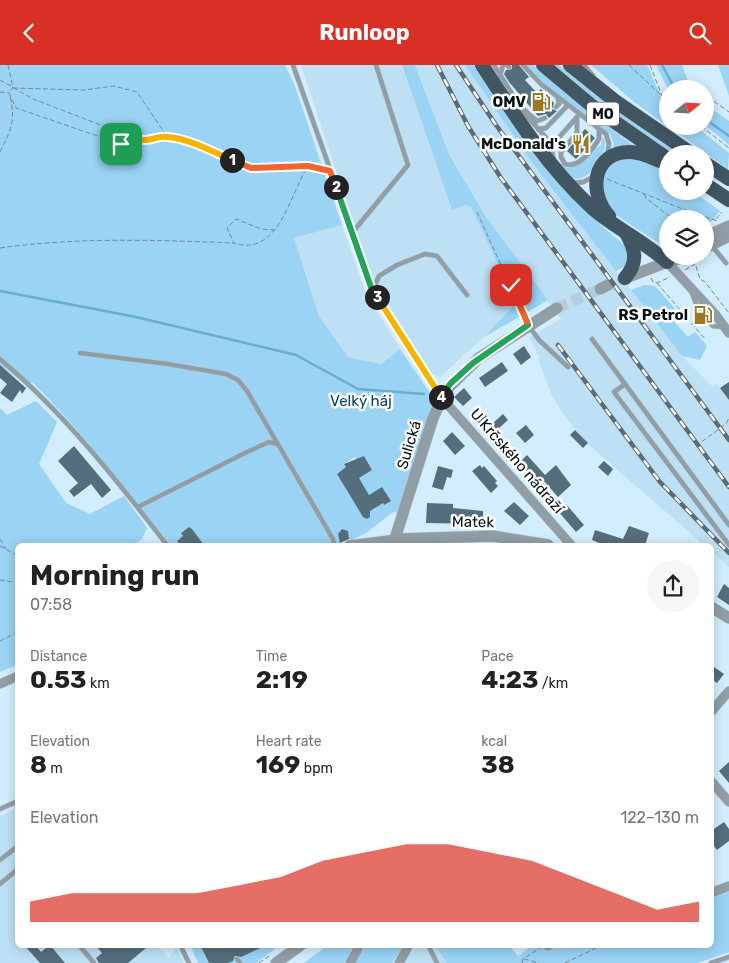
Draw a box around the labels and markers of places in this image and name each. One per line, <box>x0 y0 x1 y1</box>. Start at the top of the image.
fuel station icon: OMV <box>530 91 552 113</box>
place label: OMV <box>493 93 527 111</box>
pin <box>100 123 142 165</box>
restaurant icon: McDonald's <box>570 133 592 155</box>
place label: McDonald's <box>481 135 566 153</box>
pin: 1 <box>220 147 244 173</box>
pin: 2 <box>324 175 348 199</box>
pin <box>490 264 532 306</box>
pin: 3 <box>364 285 390 309</box>
fuel station icon: RS Petrol <box>692 304 714 326</box>
place label: RS Petrol <box>618 306 688 324</box>
pin: 4 <box>428 385 454 409</box>

